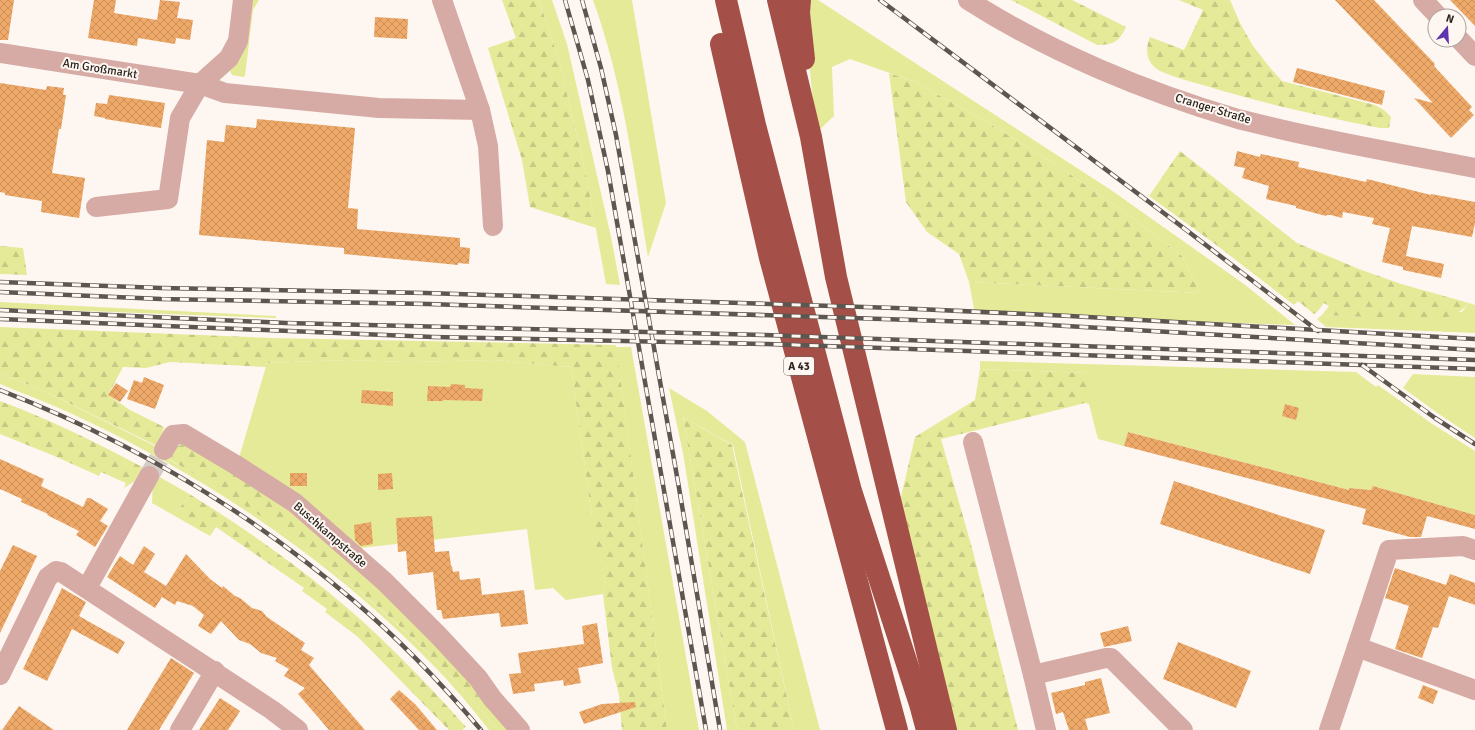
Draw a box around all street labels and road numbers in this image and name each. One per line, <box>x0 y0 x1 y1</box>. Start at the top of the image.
street label: Am Großmarkt <box>62 56 138 82</box>
street label: Cranger Straße <box>1173 90 1253 128</box>
road number: A 43 <box>784 357 814 375</box>
street label: Buschkampstraße <box>290 499 370 571</box>

